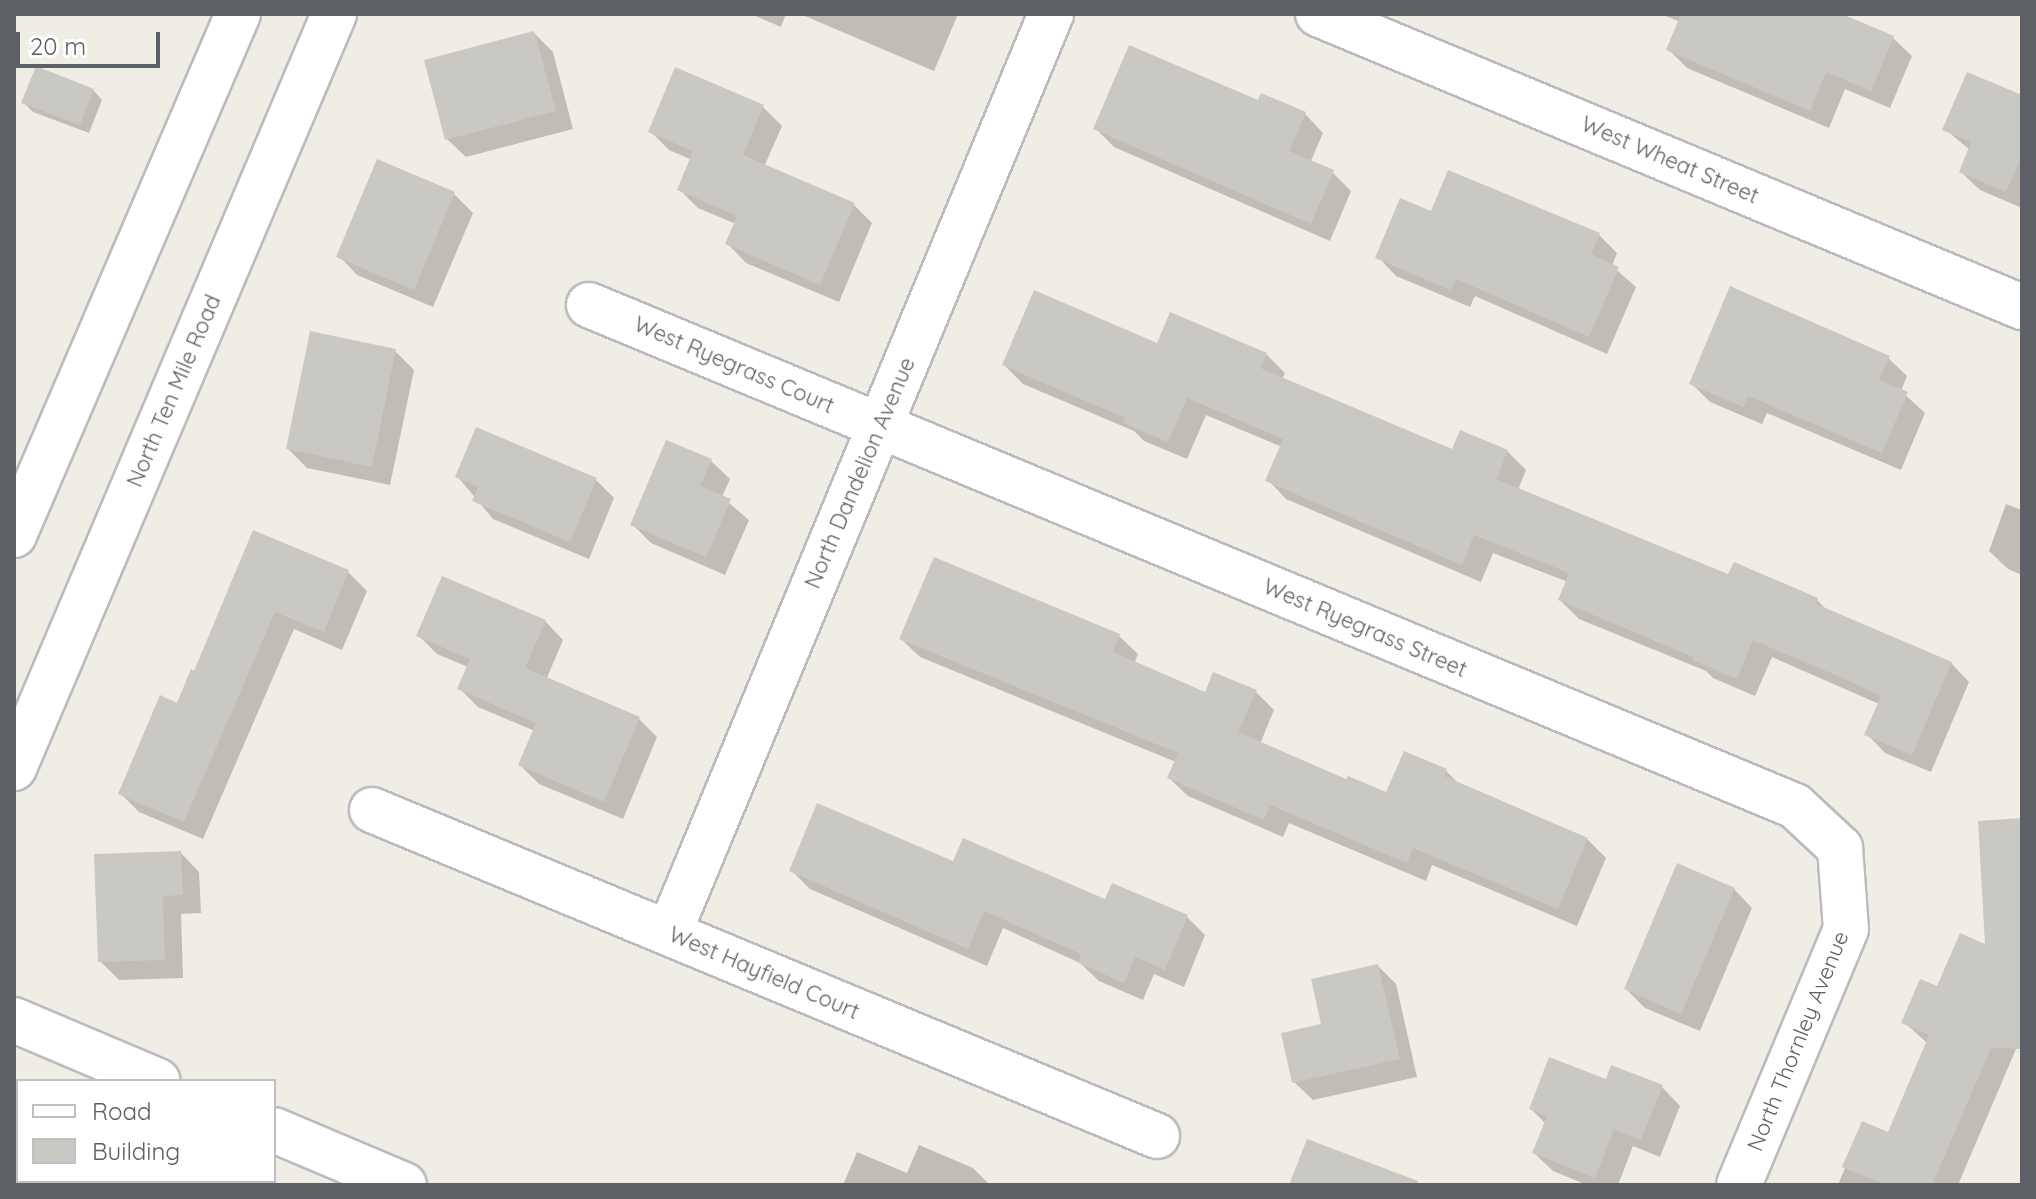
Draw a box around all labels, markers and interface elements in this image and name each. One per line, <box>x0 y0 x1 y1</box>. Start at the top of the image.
scale bar <box>20 16 164 66</box>
text: 20 m <box>30 31 86 61</box>
street label: West Wheat Street <box>1577 111 1763 209</box>
street label: North Ten Mile Road <box>122 291 226 491</box>
street label: West Ryegrass Court <box>630 311 838 419</box>
street label: North Dandelion Avenue <box>799 354 921 592</box>
street label: West Ryegrass Street <box>1259 573 1471 683</box>
street label: West Hayfield Court <box>665 921 863 1025</box>
street label: North Thornley Avenue <box>1742 927 1854 1155</box>
legend <box>16 1079 276 1183</box>
text: Road <box>92 1096 152 1126</box>
text: Building <box>92 1136 180 1166</box>

